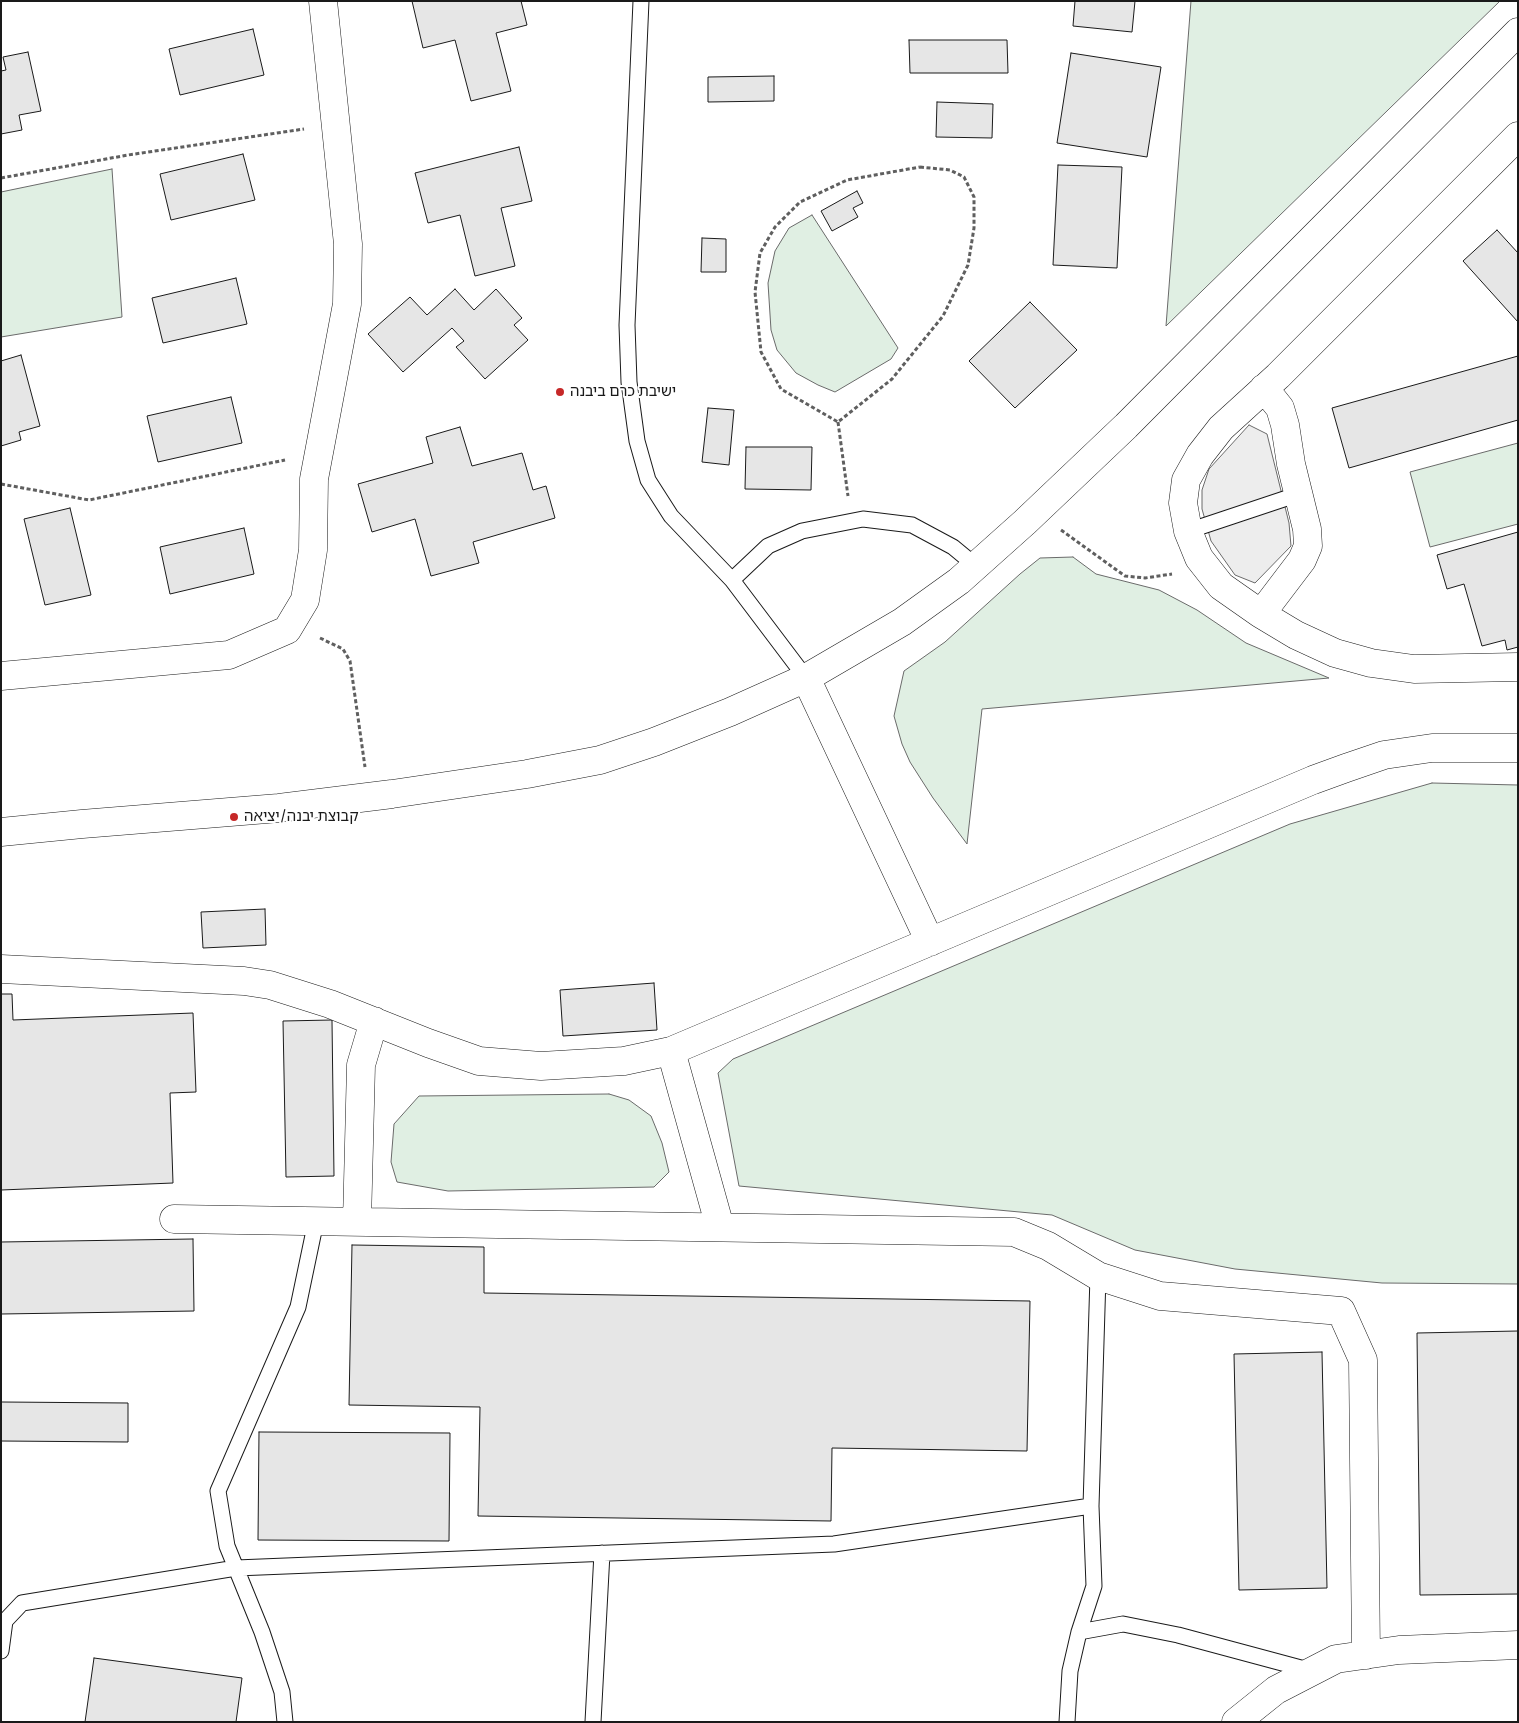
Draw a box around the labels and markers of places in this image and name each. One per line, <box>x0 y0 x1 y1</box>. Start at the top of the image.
place label: ישיבת כרם ביבנה <box>570 383 676 401</box>
marker: ישיבת כרם ביבנה <box>554 386 566 398</box>
place label: קבוצת יבנה/יציאה <box>244 808 359 826</box>
marker: קבוצת יבנה/יציאה <box>228 811 240 823</box>

